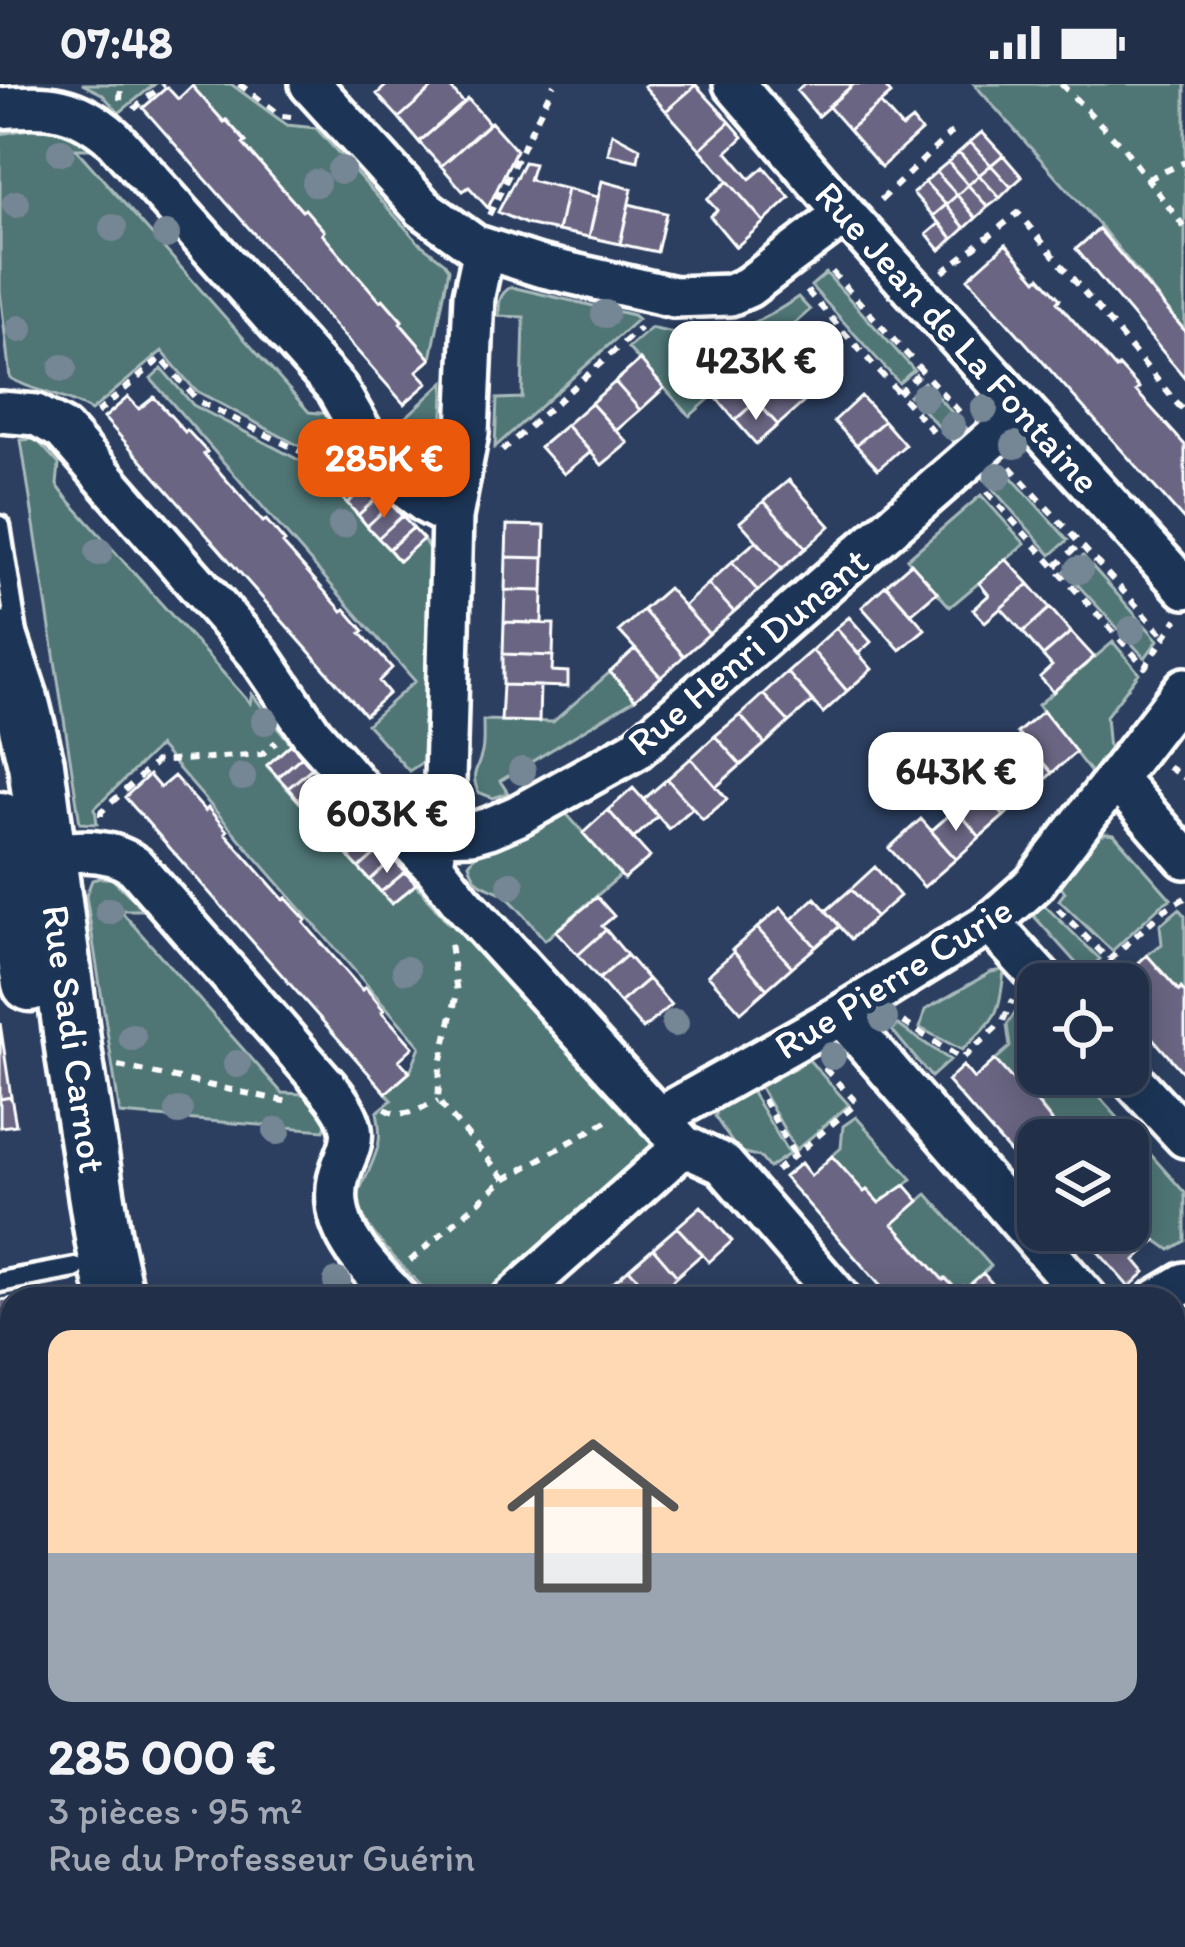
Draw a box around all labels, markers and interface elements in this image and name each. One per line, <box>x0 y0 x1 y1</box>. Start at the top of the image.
text: 07:48 <box>60 15 173 69</box>
street label: Rue Jean de La Fontaine <box>805 172 1110 503</box>
pin: 423K € <box>658 321 854 423</box>
text: 423K € <box>695 336 817 383</box>
pin: 285K € <box>286 419 482 521</box>
text: 285K € <box>325 434 443 481</box>
street label: Rue Henri Dunant <box>617 537 877 766</box>
pin: 643K € <box>858 732 1054 834</box>
text: 643K € <box>895 747 1017 794</box>
pin: 603K € <box>289 774 485 876</box>
text: 603K € <box>326 789 448 836</box>
street label: Rue Pierre Curie <box>766 886 1021 1069</box>
street label: Rue Sadi Carnot <box>32 902 117 1176</box>
map controls <box>1017 963 1149 1251</box>
button: locate <box>1017 963 1149 1095</box>
button: layers <box>1017 1119 1149 1251</box>
icon: home <box>485 1408 701 1624</box>
text: 285 000 € <box>48 1726 276 1787</box>
text: 3 pièces · 95 m² <box>48 1787 303 1834</box>
text: Rue du Professeur Guérin <box>48 1834 475 1881</box>

